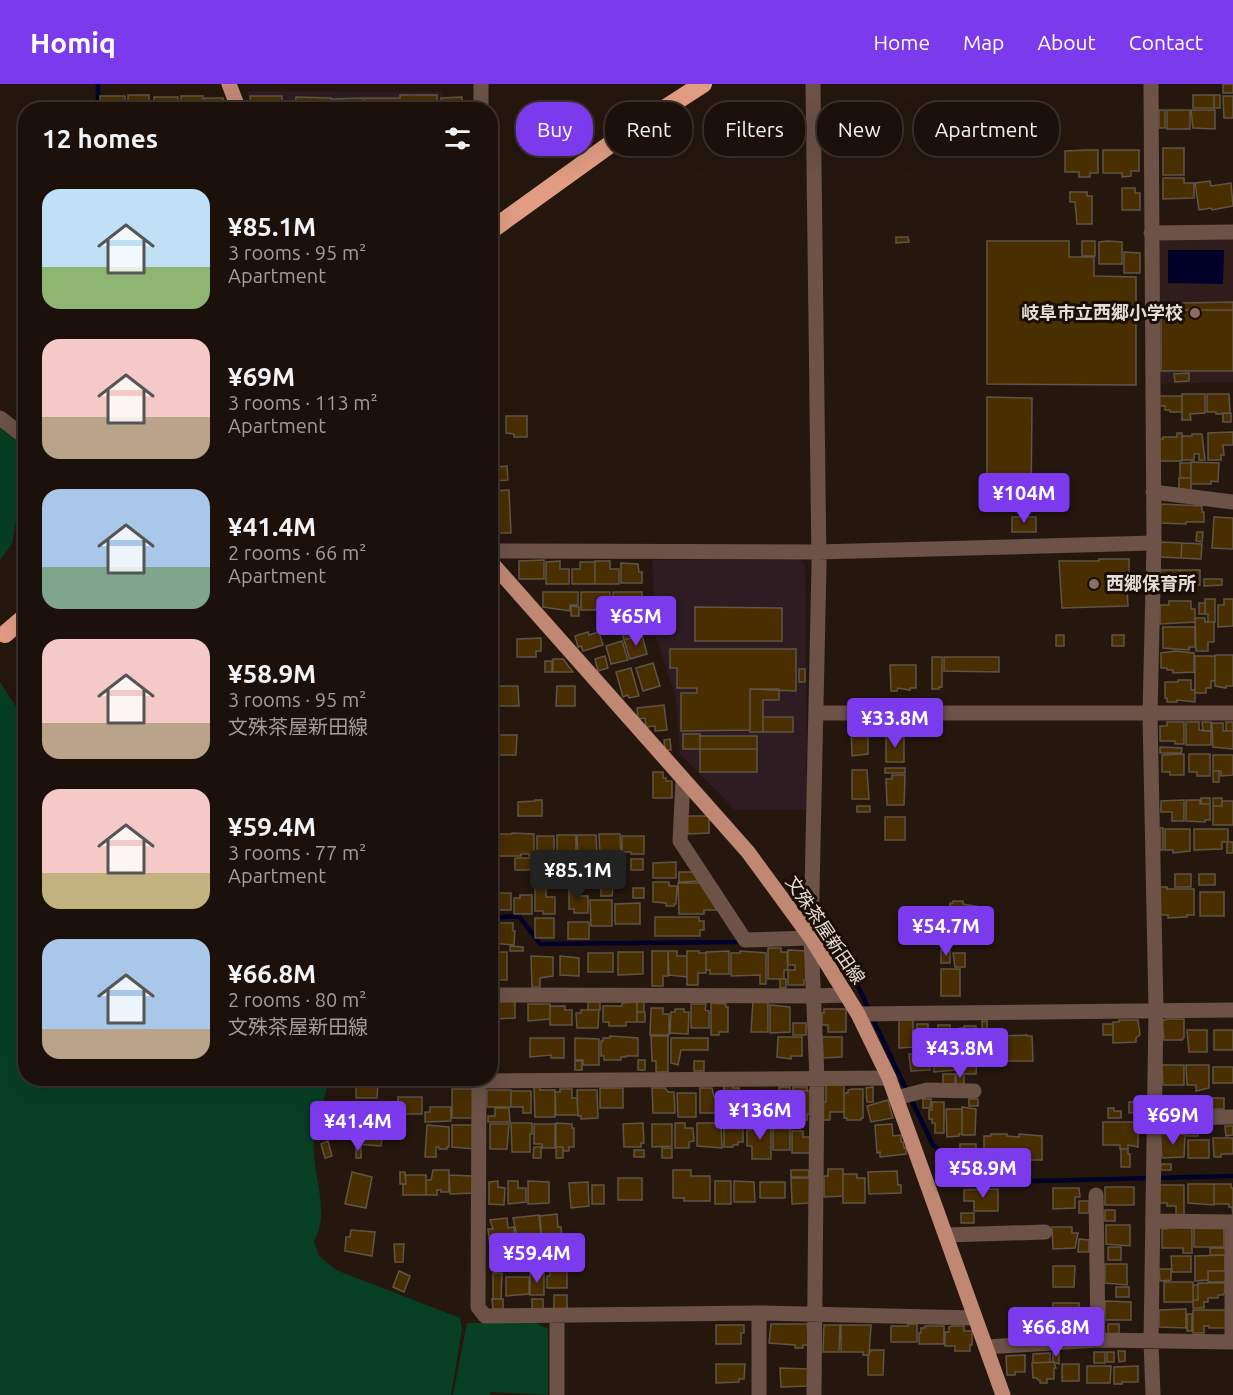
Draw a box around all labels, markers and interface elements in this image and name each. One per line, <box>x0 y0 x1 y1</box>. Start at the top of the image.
text: Homiq <box>30 27 116 58</box>
text: Home <box>873 30 930 54</box>
text: Map <box>963 30 1004 54</box>
text: About <box>1037 30 1096 54</box>
text: Contact <box>1129 30 1203 54</box>
chip: Buy <box>516 102 593 156</box>
chip: Rent <box>605 102 692 156</box>
chip: Filters <box>704 102 805 156</box>
chip: New <box>817 102 902 156</box>
chip: Apartment <box>914 102 1059 156</box>
icon: filters <box>441 122 474 155</box>
text: 12 homes <box>42 124 158 153</box>
text: ¥85.1M <box>228 212 316 241</box>
icon: home <box>90 213 162 285</box>
text: 3 rooms · 95 m² <box>228 241 366 264</box>
text: Apartment <box>228 264 326 287</box>
place label: 岐阜市立西郷小学校 <box>1021 302 1183 322</box>
marker: 岐阜市立西郷小学校 <box>1188 306 1202 320</box>
text: ¥69M <box>228 362 295 391</box>
icon: home <box>90 363 162 435</box>
text: 3 rooms · 113 m² <box>228 391 378 414</box>
text: Apartment <box>228 414 326 437</box>
pin: ¥104M <box>982 473 1066 524</box>
text: ¥104M <box>993 481 1055 504</box>
text: ¥41.4M <box>228 512 316 541</box>
icon: home <box>90 513 162 585</box>
text: 2 rooms · 66 m² <box>228 541 366 564</box>
text: Apartment <box>228 564 326 587</box>
place label: 西郷保育所 <box>1106 573 1196 593</box>
marker: 西郷保育所 <box>1087 577 1101 591</box>
pin: ¥65M <box>600 596 672 647</box>
text: ¥65M <box>610 604 662 627</box>
text: ¥58.9M <box>228 659 316 688</box>
icon: home <box>90 663 162 735</box>
text: 3 rooms · 95 m² <box>228 688 366 711</box>
pin: ¥33.8M <box>846 698 944 749</box>
text: ¥33.8M <box>861 706 929 729</box>
text: 文殊茶屋新田線 <box>228 715 368 738</box>
text: ¥59.4M <box>228 812 316 841</box>
icon: home <box>90 813 162 885</box>
text: 3 rooms · 77 m² <box>228 841 366 864</box>
pin: ¥85.1M <box>529 850 627 901</box>
text: ¥85.1M <box>544 858 612 881</box>
text: Apartment <box>228 864 326 887</box>
street label: 文殊茶屋新田線 <box>782 872 869 987</box>
pin: ¥54.7M <box>897 906 995 957</box>
text: ¥54.7M <box>912 914 980 937</box>
text: ¥66.8M <box>228 959 316 988</box>
icon: home <box>90 963 162 1035</box>
text: 2 rooms · 80 m² <box>228 988 366 1011</box>
text: 文殊茶屋新田線 <box>228 1015 368 1038</box>
pin: ¥43.8M <box>911 1028 1009 1079</box>
text: ¥43.8M <box>926 1036 994 1059</box>
pin: ¥136M <box>718 1090 802 1141</box>
pin: ¥69M <box>1137 1095 1209 1146</box>
text: ¥136M <box>729 1098 791 1121</box>
pin: ¥41.4M <box>309 1101 407 1152</box>
text: ¥69M <box>1147 1103 1199 1126</box>
text: ¥41.4M <box>324 1109 392 1132</box>
pin: ¥58.9M <box>934 1148 1032 1199</box>
text: ¥58.9M <box>949 1156 1017 1179</box>
pin: ¥59.4M <box>488 1233 586 1284</box>
text: ¥59.4M <box>503 1241 571 1264</box>
pin: ¥66.8M <box>1007 1307 1105 1358</box>
text: ¥66.8M <box>1022 1315 1090 1338</box>

